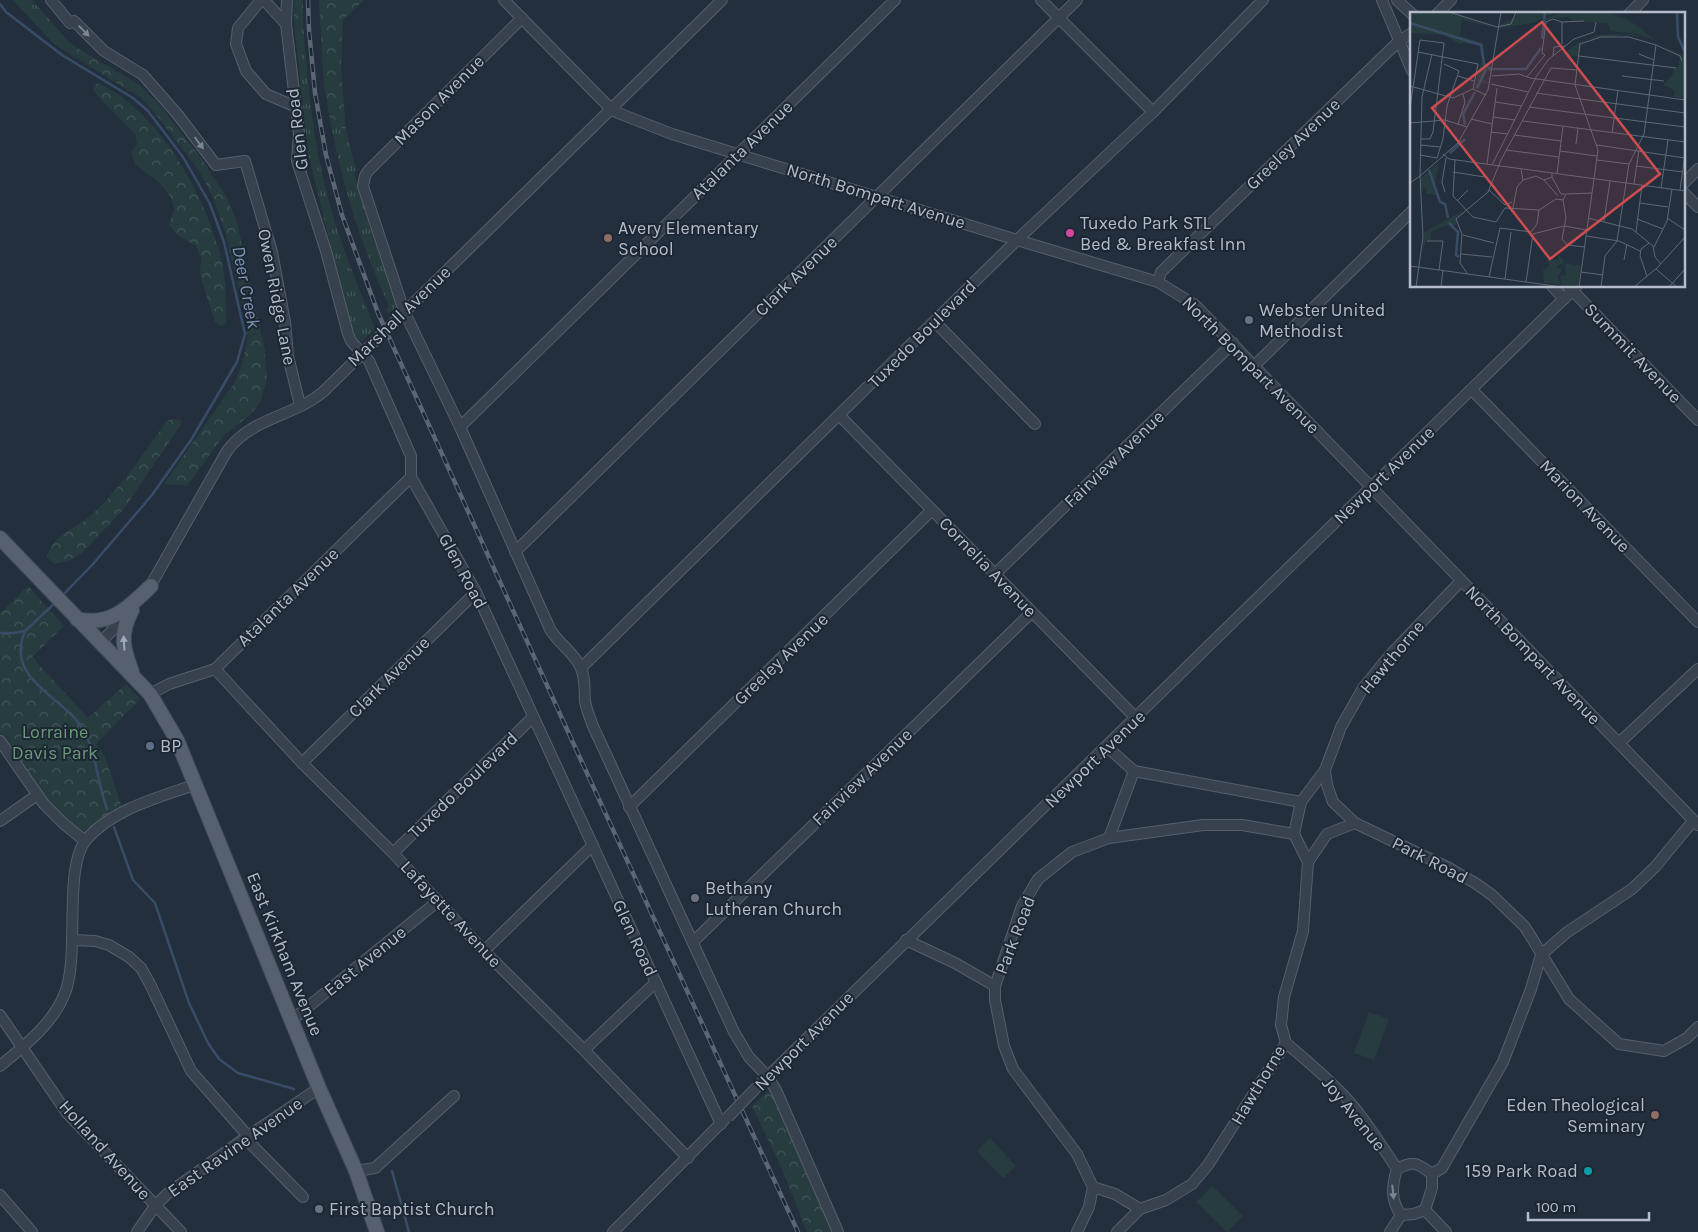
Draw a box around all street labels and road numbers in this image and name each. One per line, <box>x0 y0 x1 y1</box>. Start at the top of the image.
street label: Mason Avenue <box>389 50 489 150</box>
street label: Glen Road <box>281 87 313 171</box>
street label: Greeley Avenue <box>1241 93 1345 195</box>
street label: Atalanta Avenue <box>687 96 797 204</box>
street label: North Bompart Avenue <box>784 158 968 234</box>
street label: Owen Ridge Lane <box>253 227 301 367</box>
street label: Clark Avenue <box>750 231 842 321</box>
street label: Marshall Avenue <box>343 261 455 371</box>
street label: Tuxedo Boulevard <box>863 275 981 393</box>
street label: North Bompart Avenue <box>1178 292 1324 438</box>
street label: Summit Avenue <box>1580 298 1686 408</box>
street label: Fairview Avenue <box>1059 406 1169 512</box>
street label: Newport Avenue <box>1329 421 1439 529</box>
street label: Marion Avenue <box>1535 455 1635 557</box>
street label: Cornelia Avenue <box>934 512 1042 622</box>
street label: Glen Road <box>434 529 492 613</box>
street label: Atalanta Avenue <box>233 543 343 651</box>
street label: North Bompart Avenue <box>1461 581 1605 729</box>
street label: Greeley Avenue <box>729 608 833 710</box>
street label: Hawthorne <box>1355 616 1429 698</box>
street label: Clark Avenue <box>344 632 434 722</box>
street label: Newport Avenue <box>1040 705 1150 813</box>
street label: Fairview Avenue <box>807 724 917 830</box>
street label: Tuxedo Boulevard <box>403 727 523 843</box>
street label: Park Road <box>1388 832 1472 888</box>
street label: Lafayette Avenue <box>396 856 506 972</box>
street label: East Kirkham Avenue <box>242 869 328 1039</box>
street label: Park Road <box>990 893 1040 977</box>
street label: Glen Road <box>608 896 662 980</box>
street label: East Avenue <box>319 921 411 1001</box>
street label: Newport Avenue <box>750 987 858 1095</box>
street label: Hawthorne <box>1226 1041 1290 1129</box>
street label: Joy Avenue <box>1317 1072 1391 1156</box>
street label: East Ravine Avenue <box>163 1092 307 1202</box>
street label: Holland Avenue <box>54 1095 156 1205</box>

